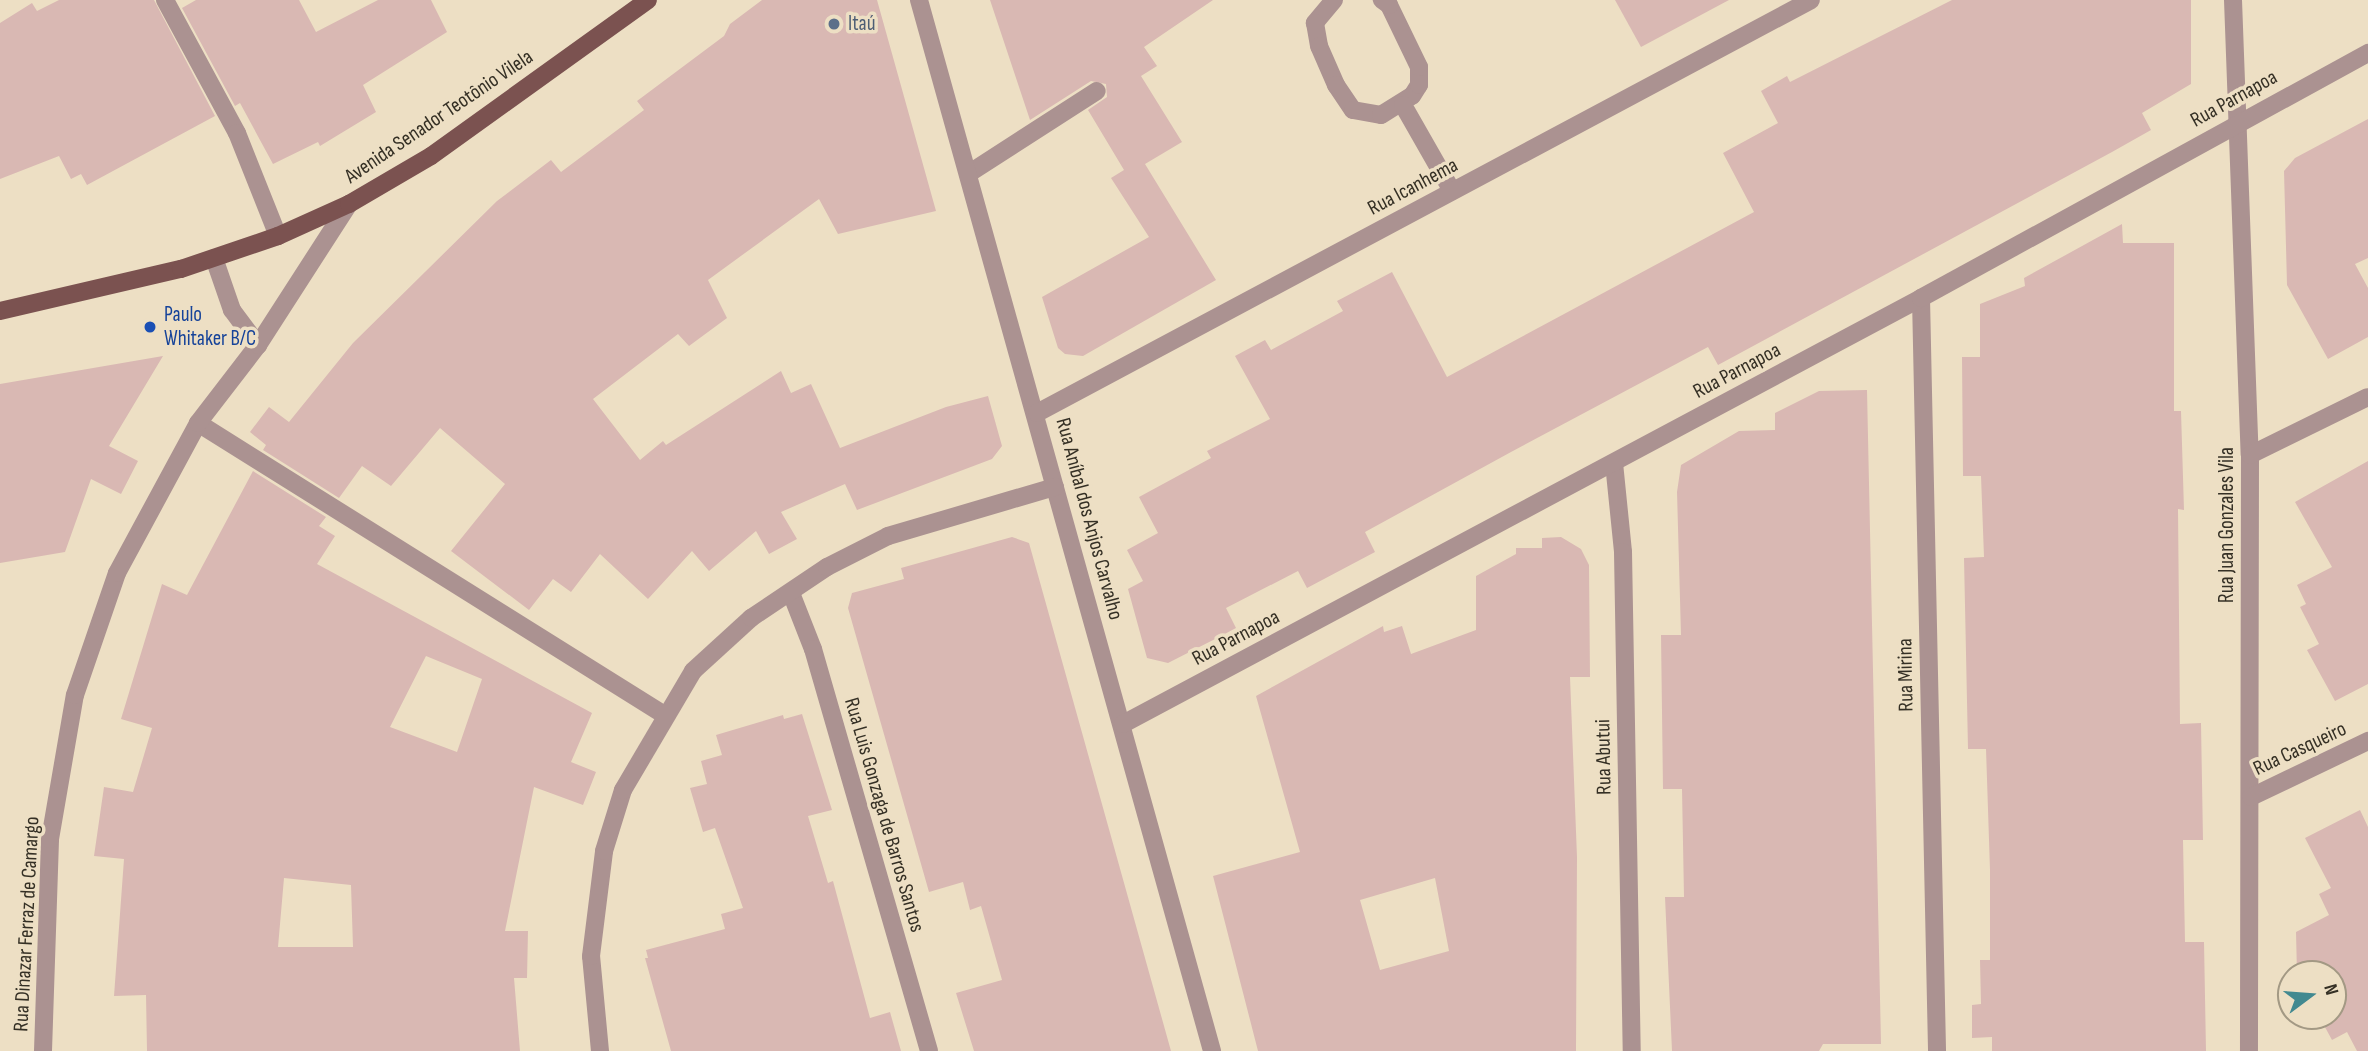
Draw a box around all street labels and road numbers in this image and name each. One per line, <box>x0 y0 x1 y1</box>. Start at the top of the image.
street label: Avenida Senador Teotônio Vilela <box>340 45 538 189</box>
street label: Rua Parnapoa <box>2186 65 2282 133</box>
street label: Rua Icanhema <box>1364 153 1462 221</box>
street label: Rua Parnapoa <box>1689 338 1785 404</box>
street label: Rua Aníbal dos Anjos Carvalho <box>1050 415 1128 623</box>
street label: Rua Juan Gonzales Vila <box>2214 447 2240 603</box>
street label: Rua Parnapoa <box>1188 605 1284 671</box>
street label: Rua Mirina <box>1893 638 1919 712</box>
street label: Rua Luis Gonzaga de Barros Santos <box>838 695 930 935</box>
street label: Rua Casqueiro <box>2250 717 2350 781</box>
street label: Rua Abutui <box>1591 719 1617 795</box>
street label: Rua Dinazar Ferraz de Camargo <box>9 816 45 1032</box>

